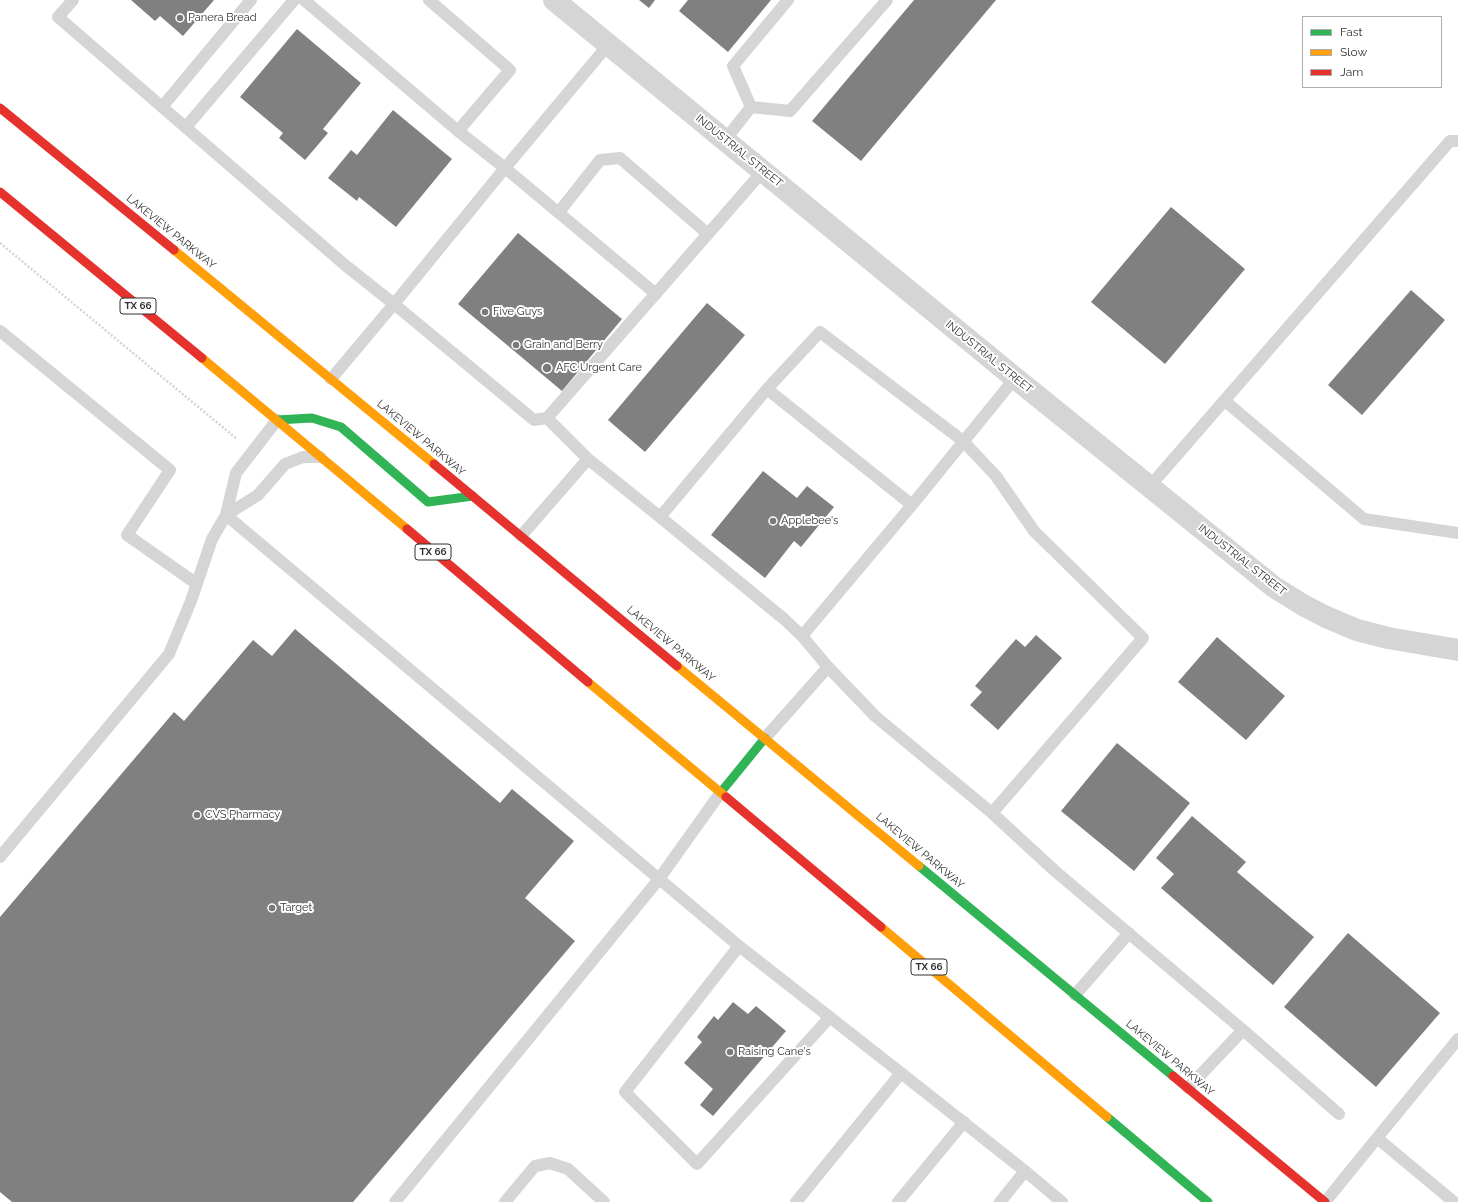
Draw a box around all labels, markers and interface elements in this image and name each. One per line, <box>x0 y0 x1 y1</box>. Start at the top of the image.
place label: Panera Bread <box>188 11 257 25</box>
marker: Panera Bread <box>175 13 185 23</box>
legend <box>1302 16 1442 88</box>
text: Fast <box>1340 25 1363 39</box>
text: Slow <box>1340 45 1367 59</box>
text: Jam <box>1340 65 1363 79</box>
street label: INDUSTRIAL STREET <box>693 112 785 190</box>
street label: LAKEVIEW PARKWAY <box>124 192 218 272</box>
road number: TX 66 <box>120 298 156 314</box>
place label: Five Guys <box>493 305 542 319</box>
marker: Five Guys <box>480 307 490 317</box>
street label: INDUSTRIAL STREET <box>943 318 1035 396</box>
place label: Grain and Berry <box>524 338 603 352</box>
marker: Grain and Berry <box>511 340 521 350</box>
place label: AFC Urgent Care <box>556 361 642 375</box>
marker: AFC Urgent Care <box>541 362 553 374</box>
street label: LAKEVIEW PARKWAY <box>374 397 468 479</box>
place label: Applebee's <box>781 514 838 528</box>
marker: Applebee's <box>768 516 778 526</box>
street label: INDUSTRIAL STREET <box>1195 522 1289 598</box>
road number: TX 66 <box>415 544 451 560</box>
street label: LAKEVIEW PARKWAY <box>624 603 718 685</box>
place label: CVS Pharmacy <box>205 808 280 822</box>
marker: CVS Pharmacy <box>192 810 202 820</box>
street label: LAKEVIEW PARKWAY <box>873 810 967 892</box>
place label: Target <box>280 901 312 915</box>
marker: Target <box>267 903 277 913</box>
road number: TX 66 <box>911 959 947 975</box>
street label: LAKEVIEW PARKWAY <box>1123 1017 1217 1099</box>
place label: Raising Cane's <box>738 1045 811 1059</box>
marker: Raising Cane's <box>725 1047 735 1057</box>

